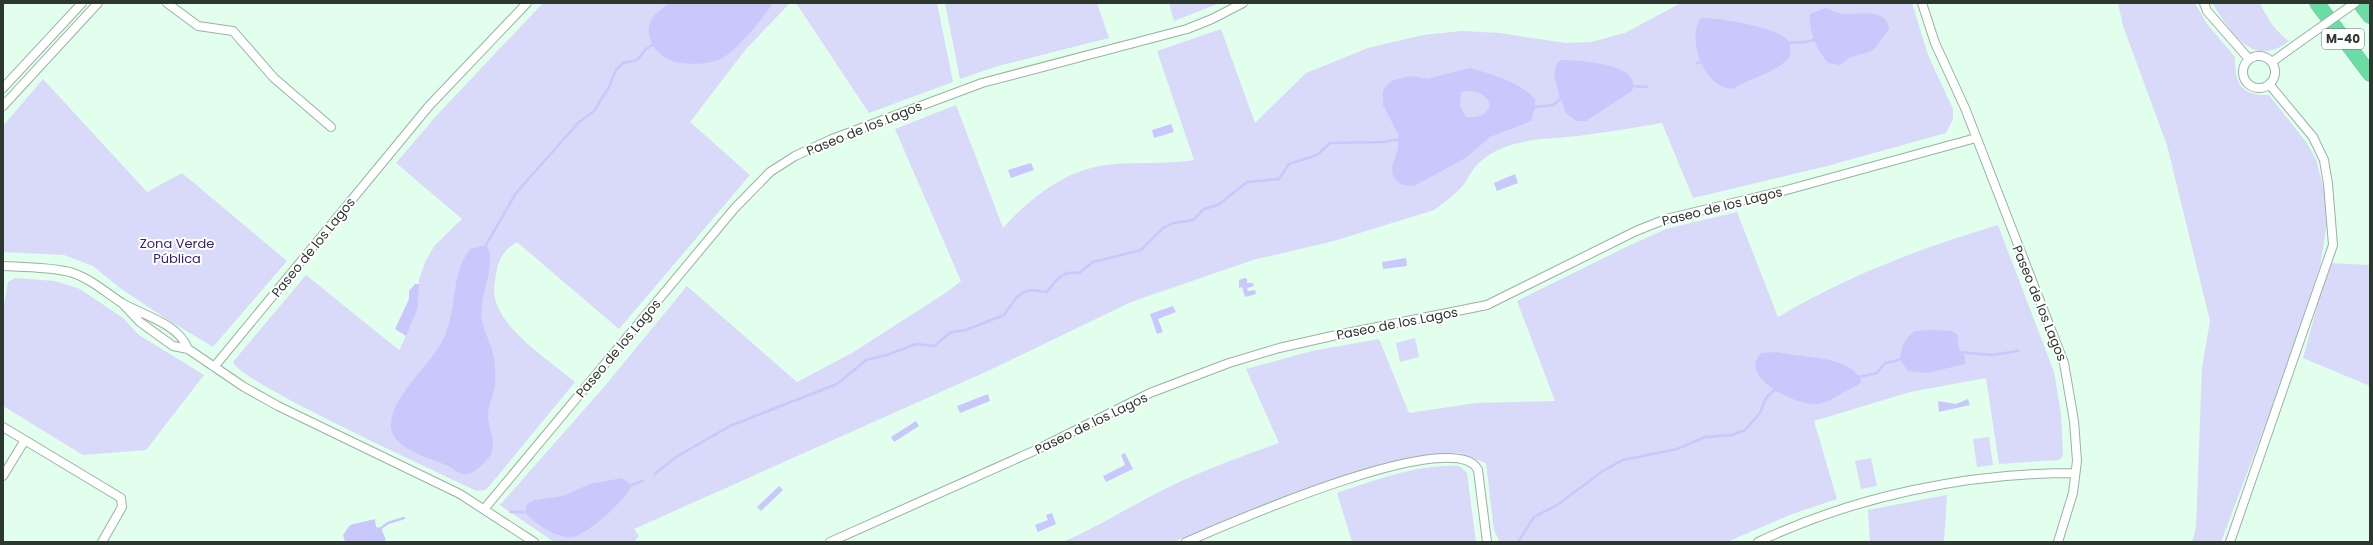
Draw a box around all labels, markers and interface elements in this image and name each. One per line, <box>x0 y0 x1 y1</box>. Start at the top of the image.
road number: M-40 <box>2322 29 2364 49</box>
street label: Paseo de los Lagos <box>803 96 925 160</box>
street label: Paseo de los Lagos <box>1660 182 1784 231</box>
street label: Paseo de los Lagos <box>267 193 360 301</box>
park label: Zona Verde Pública <box>140 234 214 268</box>
street label: Paseo de los Lagos <box>2008 242 2072 364</box>
street label: Paseo de los Lagos <box>571 295 665 402</box>
street label: Paseo de los Lagos <box>1335 302 1460 345</box>
street label: Paseo de los Lagos <box>1032 388 1151 459</box>

